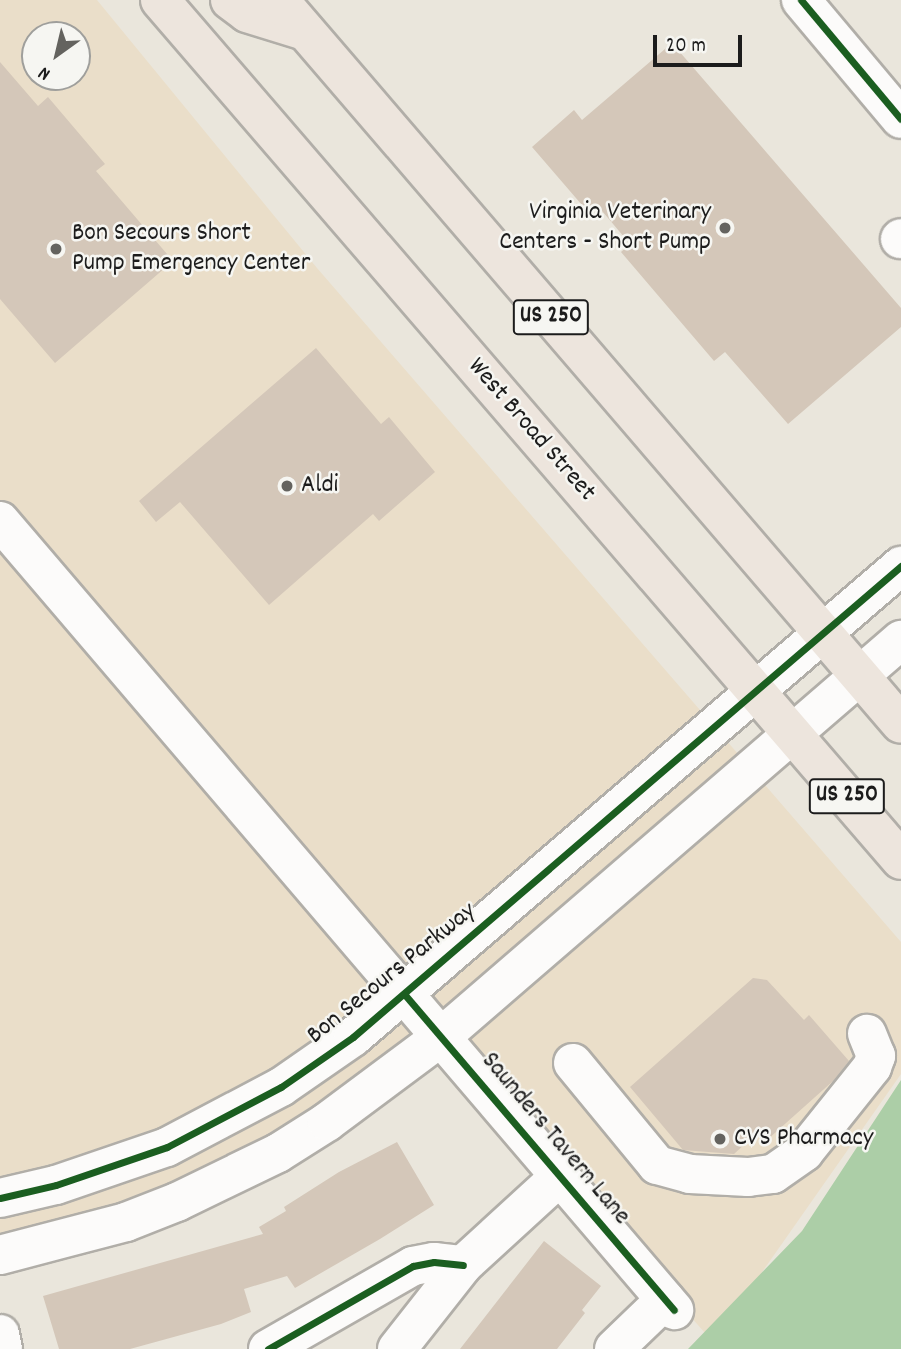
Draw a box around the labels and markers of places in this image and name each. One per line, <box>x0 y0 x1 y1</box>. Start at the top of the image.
place label: Virginia Veterinary Centers - Short Pump <box>499 197 711 258</box>
place label: Bon Secours Short Pump Emergency Center <box>72 218 310 280</box>
marker: Virginia Veterinary Centers - Short Pump <box>717 220 733 236</box>
marker: Bon Secours Short Pump Emergency Center <box>46 239 66 259</box>
place label: Aldi <box>301 470 338 502</box>
marker: Aldi <box>279 478 295 494</box>
place label: CVS Pharmacy <box>734 1123 873 1155</box>
marker: CVS Pharmacy <box>712 1131 728 1147</box>

